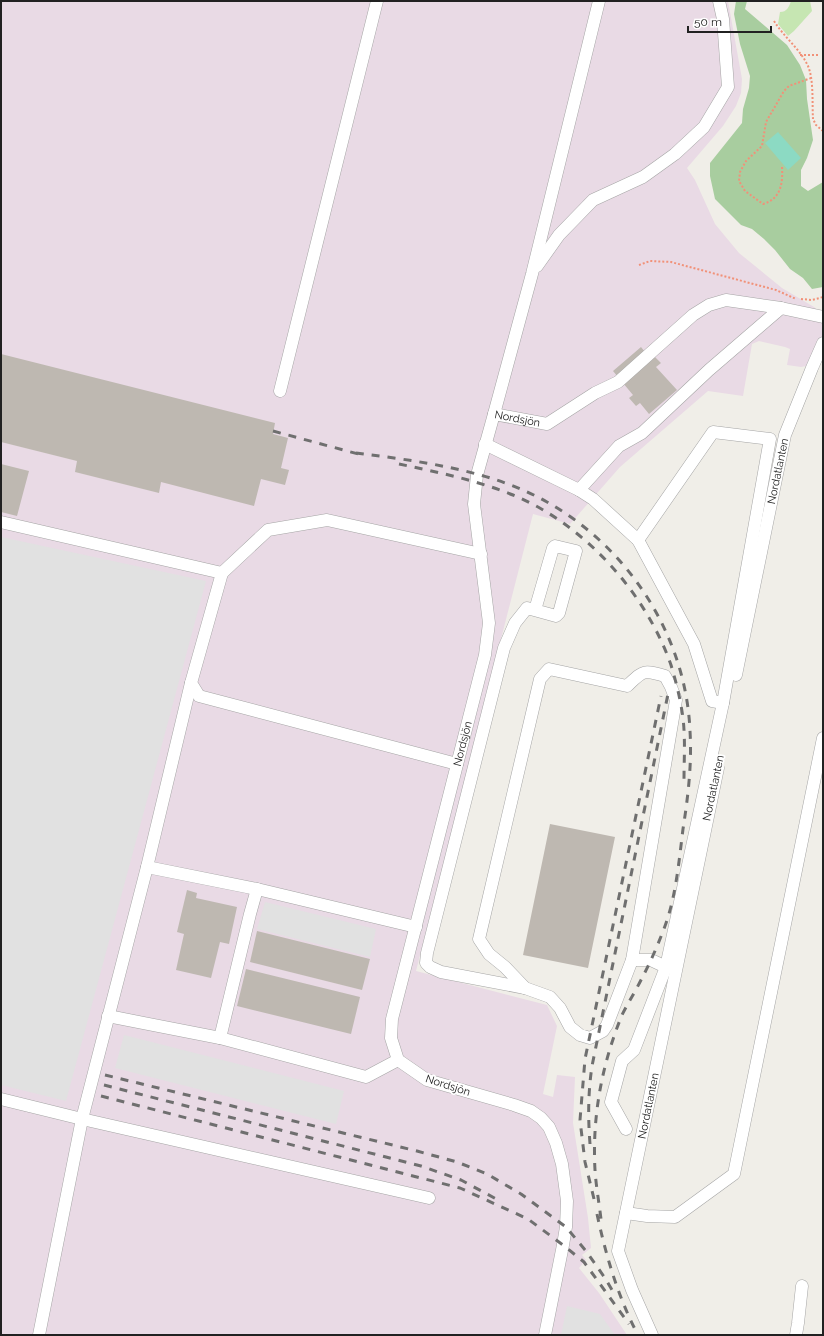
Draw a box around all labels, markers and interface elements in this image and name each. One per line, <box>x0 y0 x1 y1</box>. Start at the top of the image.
scale bar <box>688 8 771 34</box>
text: 50 m <box>694 15 722 29</box>
street label: Nordsjön <box>493 408 541 430</box>
street label: Nordatlanten <box>765 437 791 505</box>
street label: Nordsjön <box>451 720 475 768</box>
street label: Nordatlanten <box>700 754 727 822</box>
street label: Nordsjön <box>424 1072 472 1099</box>
street label: Nordatlanten <box>635 1072 662 1140</box>

